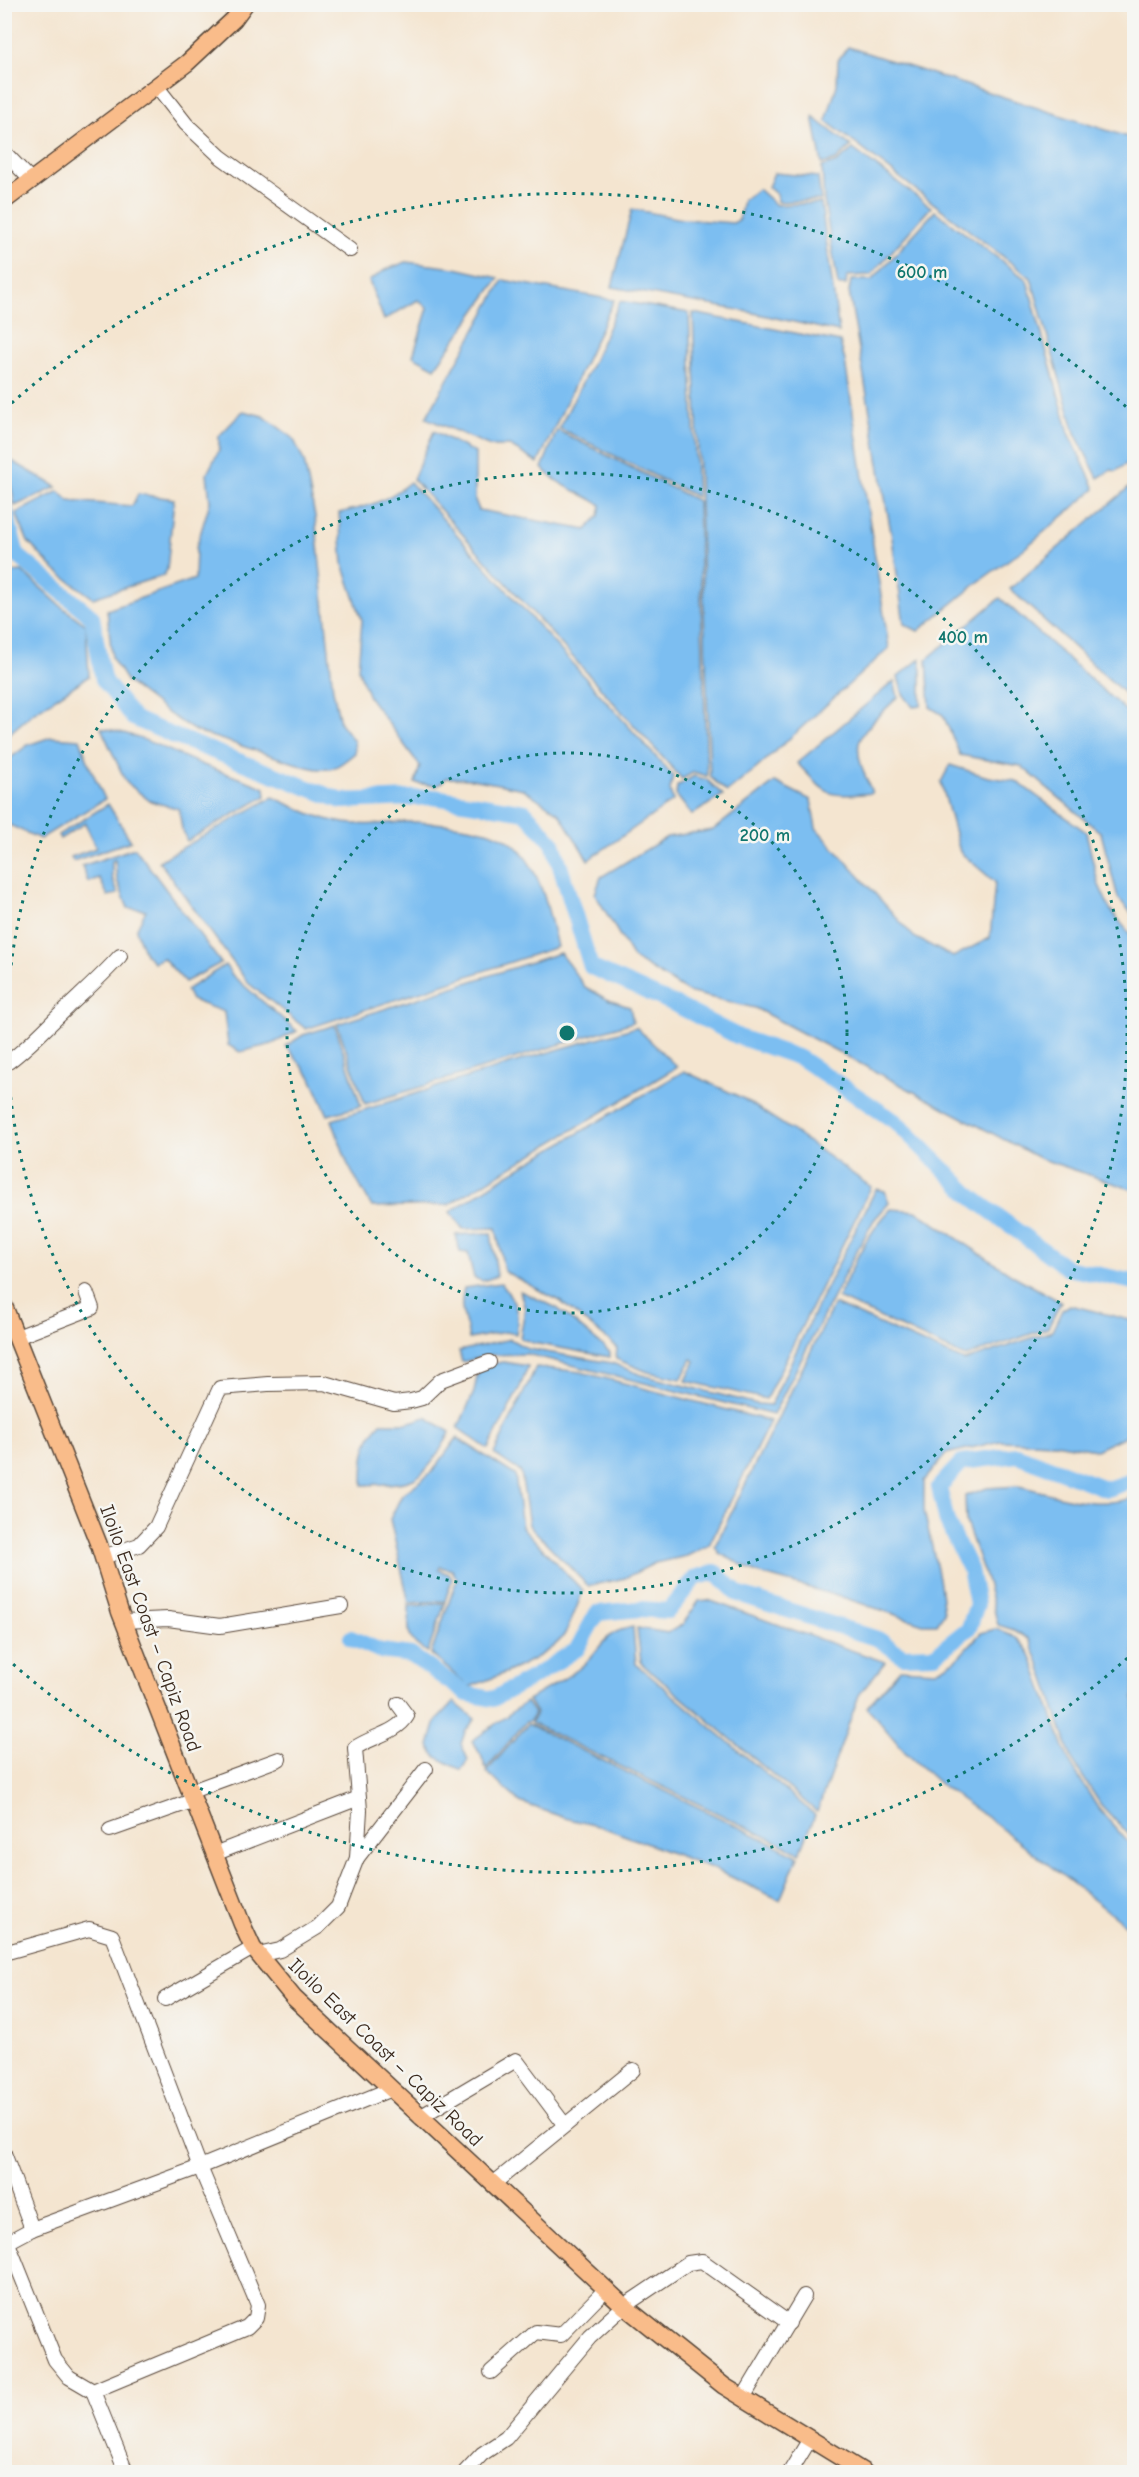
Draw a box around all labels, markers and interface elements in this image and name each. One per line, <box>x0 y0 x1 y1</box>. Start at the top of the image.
text: 600 m <box>897 262 947 283</box>
text: 400 m <box>938 627 988 648</box>
text: 200 m <box>740 825 790 846</box>
centre of rings <box>557 1023 577 1043</box>
street label: Iloilo East Coast – Capiz Road <box>95 1502 206 1755</box>
street label: Iloilo East Coast – Capiz Road <box>284 1953 488 2151</box>

